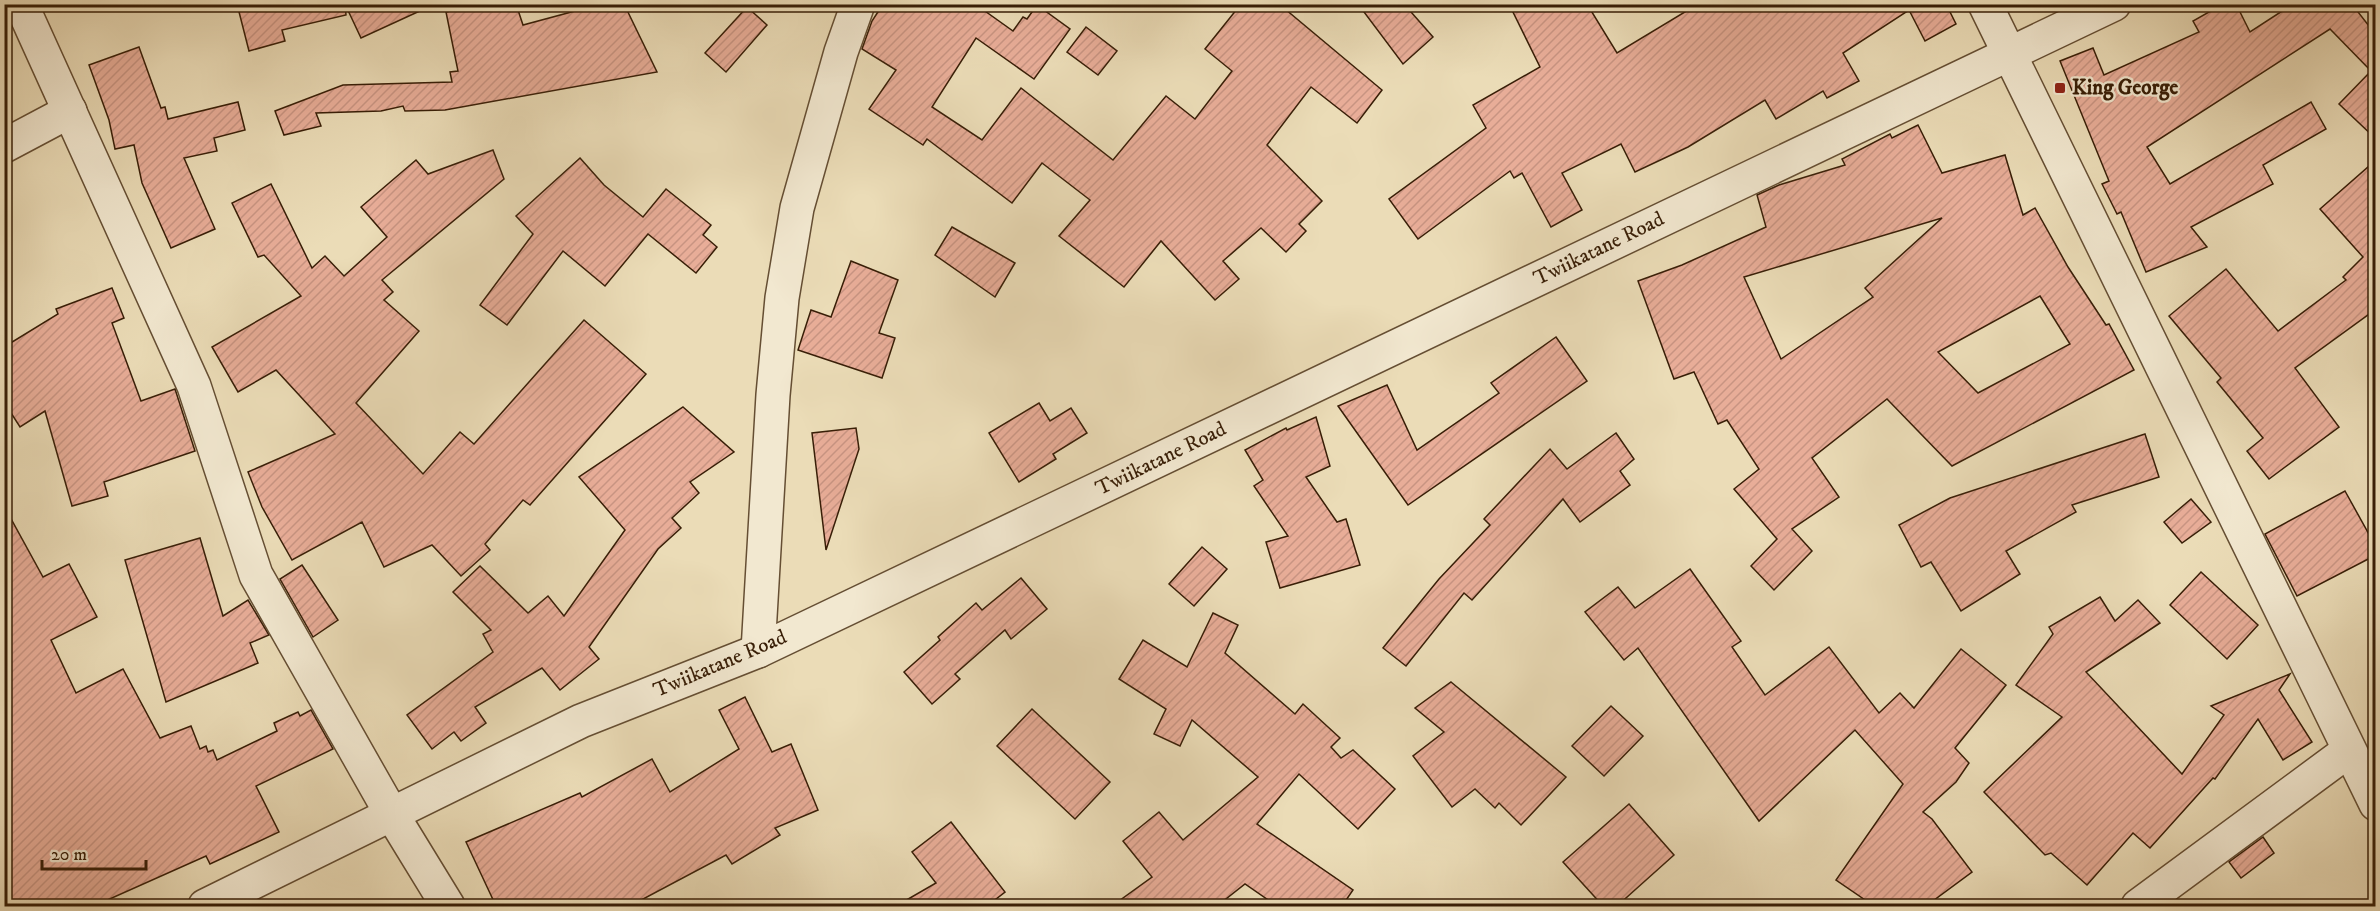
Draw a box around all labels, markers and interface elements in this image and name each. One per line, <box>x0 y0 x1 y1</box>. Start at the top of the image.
place label: King George <box>2072 75 2178 101</box>
marker: King George <box>2053 81 2067 95</box>
street label: Twiikatane Road <box>1529 206 1669 292</box>
street label: Twiikatane Road <box>1091 416 1231 502</box>
street label: Twiikatane Road <box>649 624 791 704</box>
scale bar <box>42 833 146 871</box>
text: 20 m <box>51 844 87 866</box>

